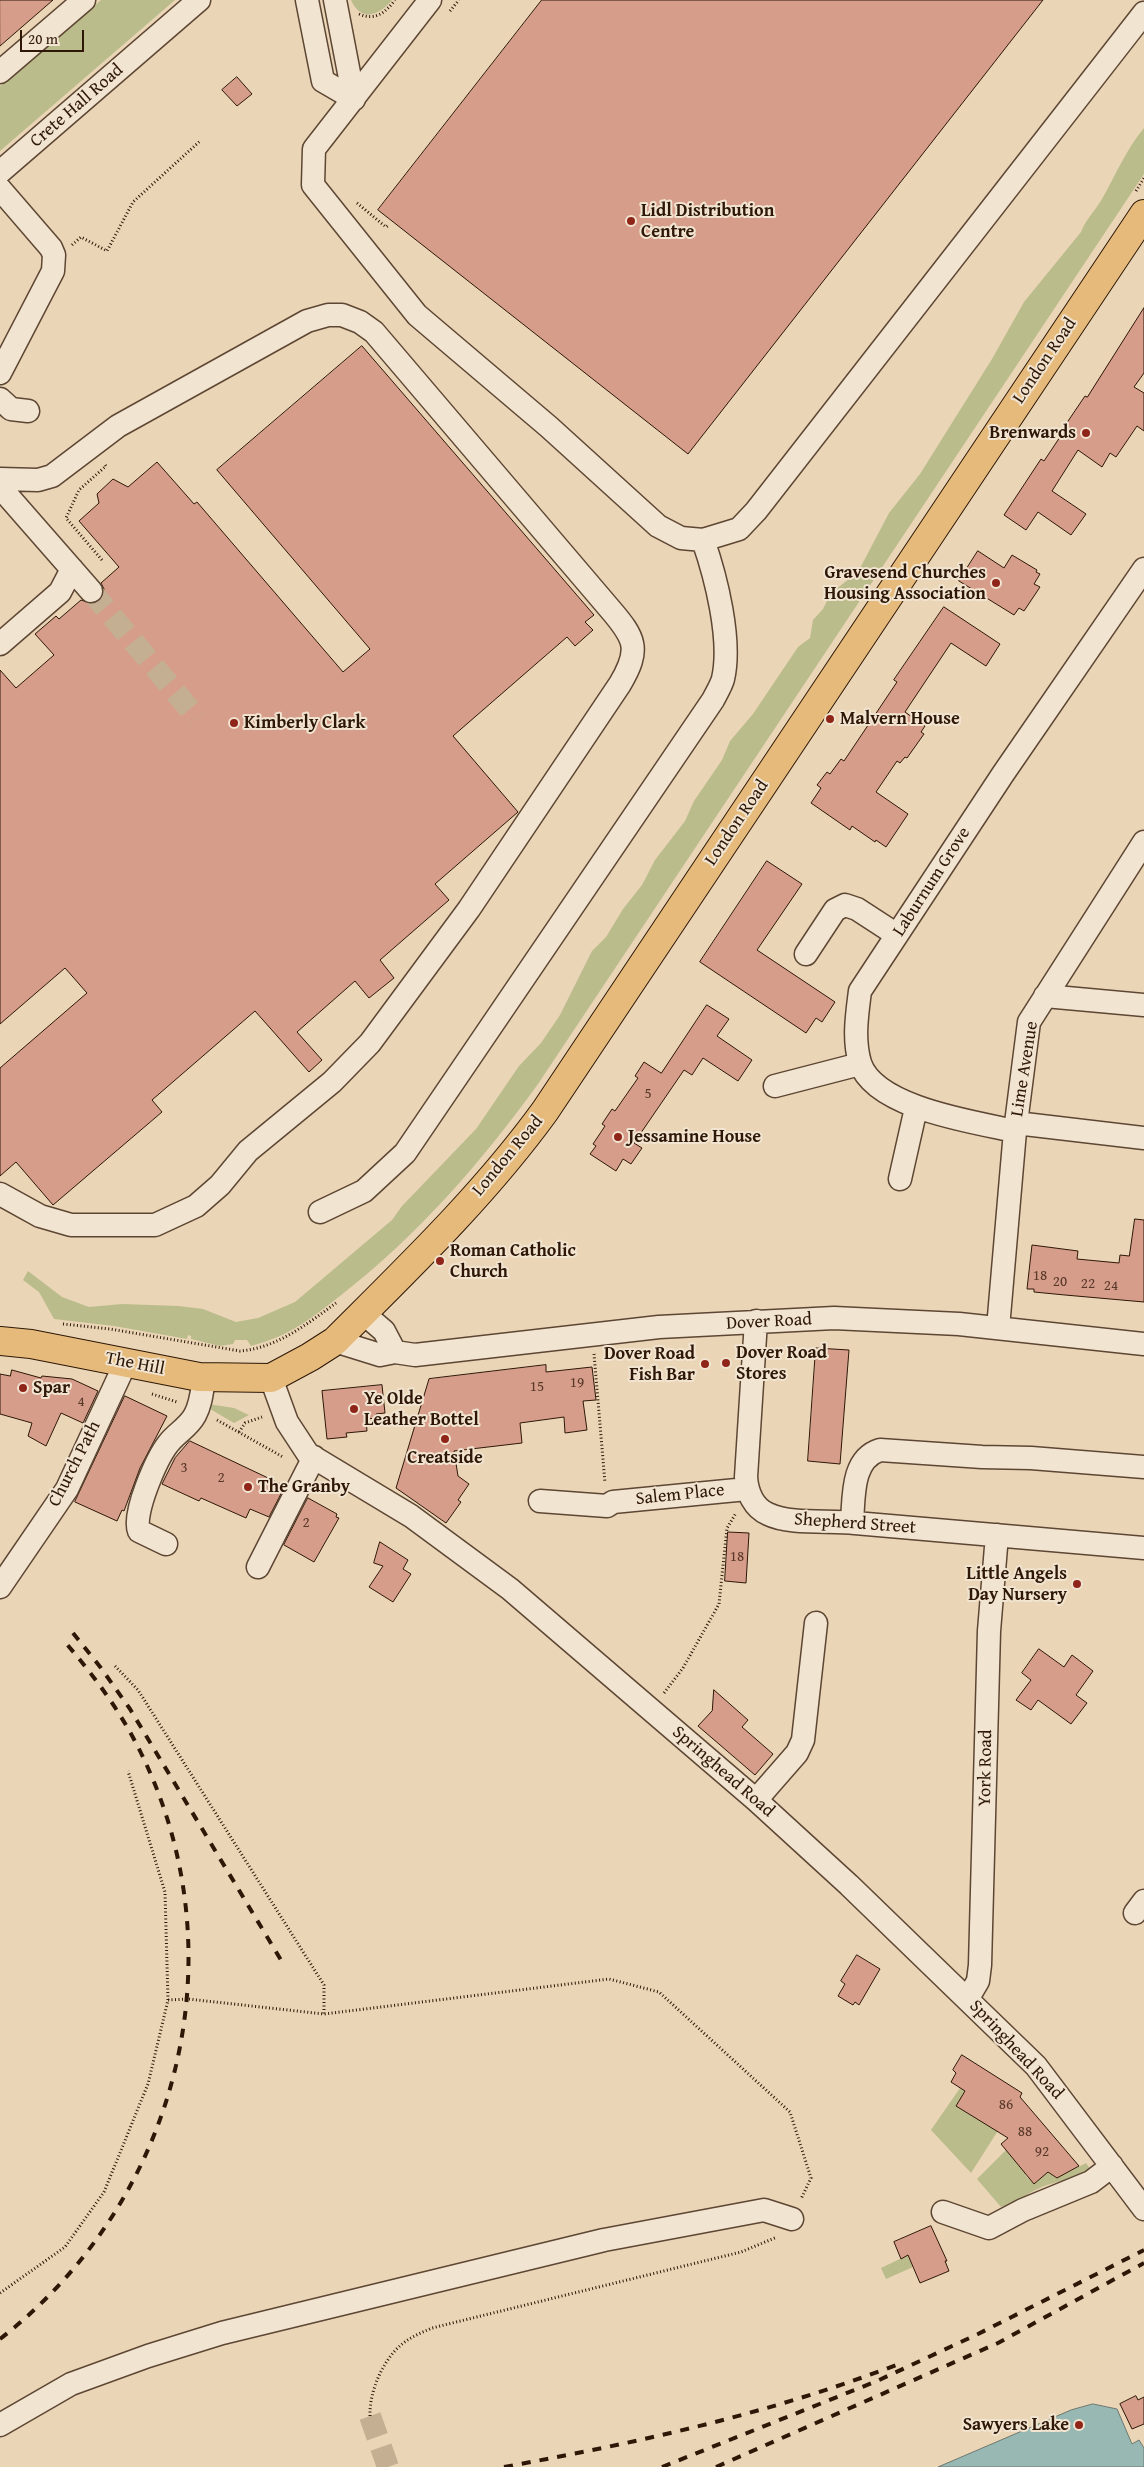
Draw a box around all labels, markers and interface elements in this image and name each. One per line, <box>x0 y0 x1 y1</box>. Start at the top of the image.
scale bar <box>22 20 86 52</box>
text: 20 m <box>28 28 58 49</box>
street label: Crete Hall Road <box>26 60 128 152</box>
place label: Lidl Distribution Centre <box>641 200 774 242</box>
marker: Lidl Distribution Centre <box>625 215 637 227</box>
street label: London Road <box>1008 314 1082 408</box>
place label: Brenwards <box>989 422 1076 444</box>
marker: Brenwards <box>1080 427 1092 439</box>
place label: Gravesend Churches Housing Association <box>824 562 986 604</box>
marker: Gravesend Churches Housing Association <box>990 577 1002 589</box>
place label: Malvern House <box>840 708 960 730</box>
place label: Kimberly Clark <box>244 712 366 734</box>
marker: Malvern House <box>824 713 836 725</box>
marker: Kimberly Clark <box>228 717 240 729</box>
street label: London Road <box>700 776 774 870</box>
street label: Laburnum Grove <box>889 823 975 941</box>
street label: Lime Avenue <box>1007 1020 1043 1118</box>
house number: 5 <box>644 1085 652 1103</box>
street label: London Road <box>468 1111 548 1201</box>
place label: Jessamine House <box>628 1126 761 1148</box>
marker: Jessamine House <box>612 1131 624 1143</box>
place label: Roman Catholic Church <box>450 1240 576 1282</box>
marker: Roman Catholic Church <box>434 1255 446 1267</box>
house number: 18 <box>1033 1267 1047 1285</box>
house number: 20 <box>1053 1273 1067 1291</box>
house number: 22 <box>1081 1275 1095 1293</box>
house number: 24 <box>1104 1277 1118 1295</box>
street label: Dover Road <box>726 1309 812 1335</box>
place label: Dover Road Stores <box>736 1342 827 1385</box>
place label: Dover Road Fish Bar <box>604 1343 695 1386</box>
street label: The Hill <box>104 1348 166 1380</box>
marker: Dover Road Stores <box>720 1357 732 1369</box>
marker: Dover Road Fish Bar <box>699 1358 711 1370</box>
house number: 19 <box>570 1374 584 1392</box>
place label: Spar <box>33 1377 70 1399</box>
house number: 15 <box>530 1378 544 1396</box>
marker: Spar <box>17 1382 29 1394</box>
place label: Ye Olde Leather Bottel <box>364 1388 479 1430</box>
house number: 4 <box>77 1393 85 1411</box>
marker: Ye Olde Leather Bottel <box>348 1403 360 1415</box>
street label: Church Path <box>44 1418 106 1510</box>
marker: Creatside <box>439 1433 451 1445</box>
place label: Creatside <box>407 1447 483 1469</box>
house number: 3 <box>180 1459 188 1477</box>
house number: 2 <box>217 1469 225 1487</box>
place label: The Granby <box>258 1476 350 1498</box>
street label: Salem Place <box>635 1480 725 1510</box>
marker: The Granby <box>242 1481 254 1493</box>
street label: Shepherd Street <box>793 1509 917 1539</box>
house number: 2 <box>302 1514 310 1532</box>
house number: 18 <box>730 1548 744 1566</box>
place label: Little Angels Day Nursery <box>966 1563 1067 1606</box>
marker: Little Angels Day Nursery <box>1071 1578 1083 1590</box>
street label: Springhead Road <box>667 1722 779 1822</box>
street label: York Road <box>975 1729 997 1807</box>
street label: Springhead Road <box>964 1996 1068 2104</box>
house number: 86 <box>999 2096 1013 2114</box>
house number: 88 <box>1018 2123 1032 2141</box>
house number: 92 <box>1035 2143 1049 2161</box>
place label: Sawyers Lake <box>963 2414 1069 2436</box>
marker: Sawyers Lake <box>1073 2419 1085 2431</box>

